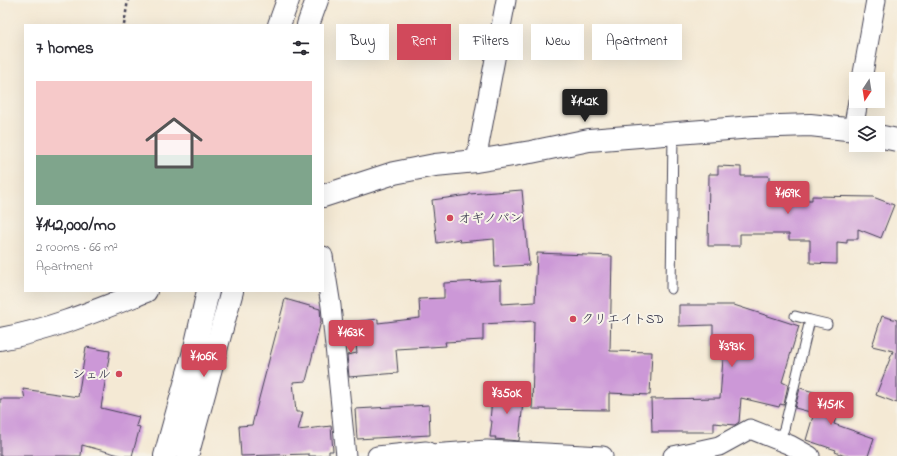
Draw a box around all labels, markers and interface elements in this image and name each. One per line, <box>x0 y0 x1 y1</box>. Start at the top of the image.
chip: Buy <box>336 24 389 60</box>
chip: Rent <box>397 24 451 60</box>
chip: Filters <box>459 24 523 60</box>
chip: New <box>531 24 584 60</box>
chip: Apartment <box>592 24 682 60</box>
text: 7 homes <box>36 36 94 61</box>
icon: filters <box>290 37 312 59</box>
north arrow <box>849 72 885 108</box>
map controls <box>849 72 885 152</box>
pin: ¥142K <box>557 89 613 123</box>
text: ¥142K <box>571 92 599 111</box>
icon: home <box>138 107 210 179</box>
button: layers <box>849 116 885 152</box>
pin: ¥169K <box>760 181 816 215</box>
text: ¥169K <box>775 184 801 203</box>
place label: オギノパン <box>458 209 523 228</box>
text: ¥142,000/mo <box>36 213 116 238</box>
marker: オギノパン <box>445 213 455 223</box>
text: 2 rooms · 66 m² <box>36 238 118 257</box>
text: Apartment <box>36 257 93 276</box>
place label: クリエイトSD <box>581 310 664 329</box>
marker: クリエイトSD <box>568 314 578 324</box>
pin: ¥163K <box>323 320 379 354</box>
text: ¥163K <box>338 323 364 342</box>
pin: ¥393K <box>704 334 760 368</box>
text: ¥393K <box>719 337 745 356</box>
pin: ¥106K <box>176 344 232 378</box>
text: ¥106K <box>191 347 217 366</box>
place label: シェル <box>72 365 111 384</box>
marker: シェル <box>114 369 124 379</box>
pin: ¥350K <box>479 381 535 415</box>
text: ¥350K <box>492 384 522 403</box>
pin: ¥151K <box>803 392 859 426</box>
text: ¥151K <box>817 395 845 414</box>

